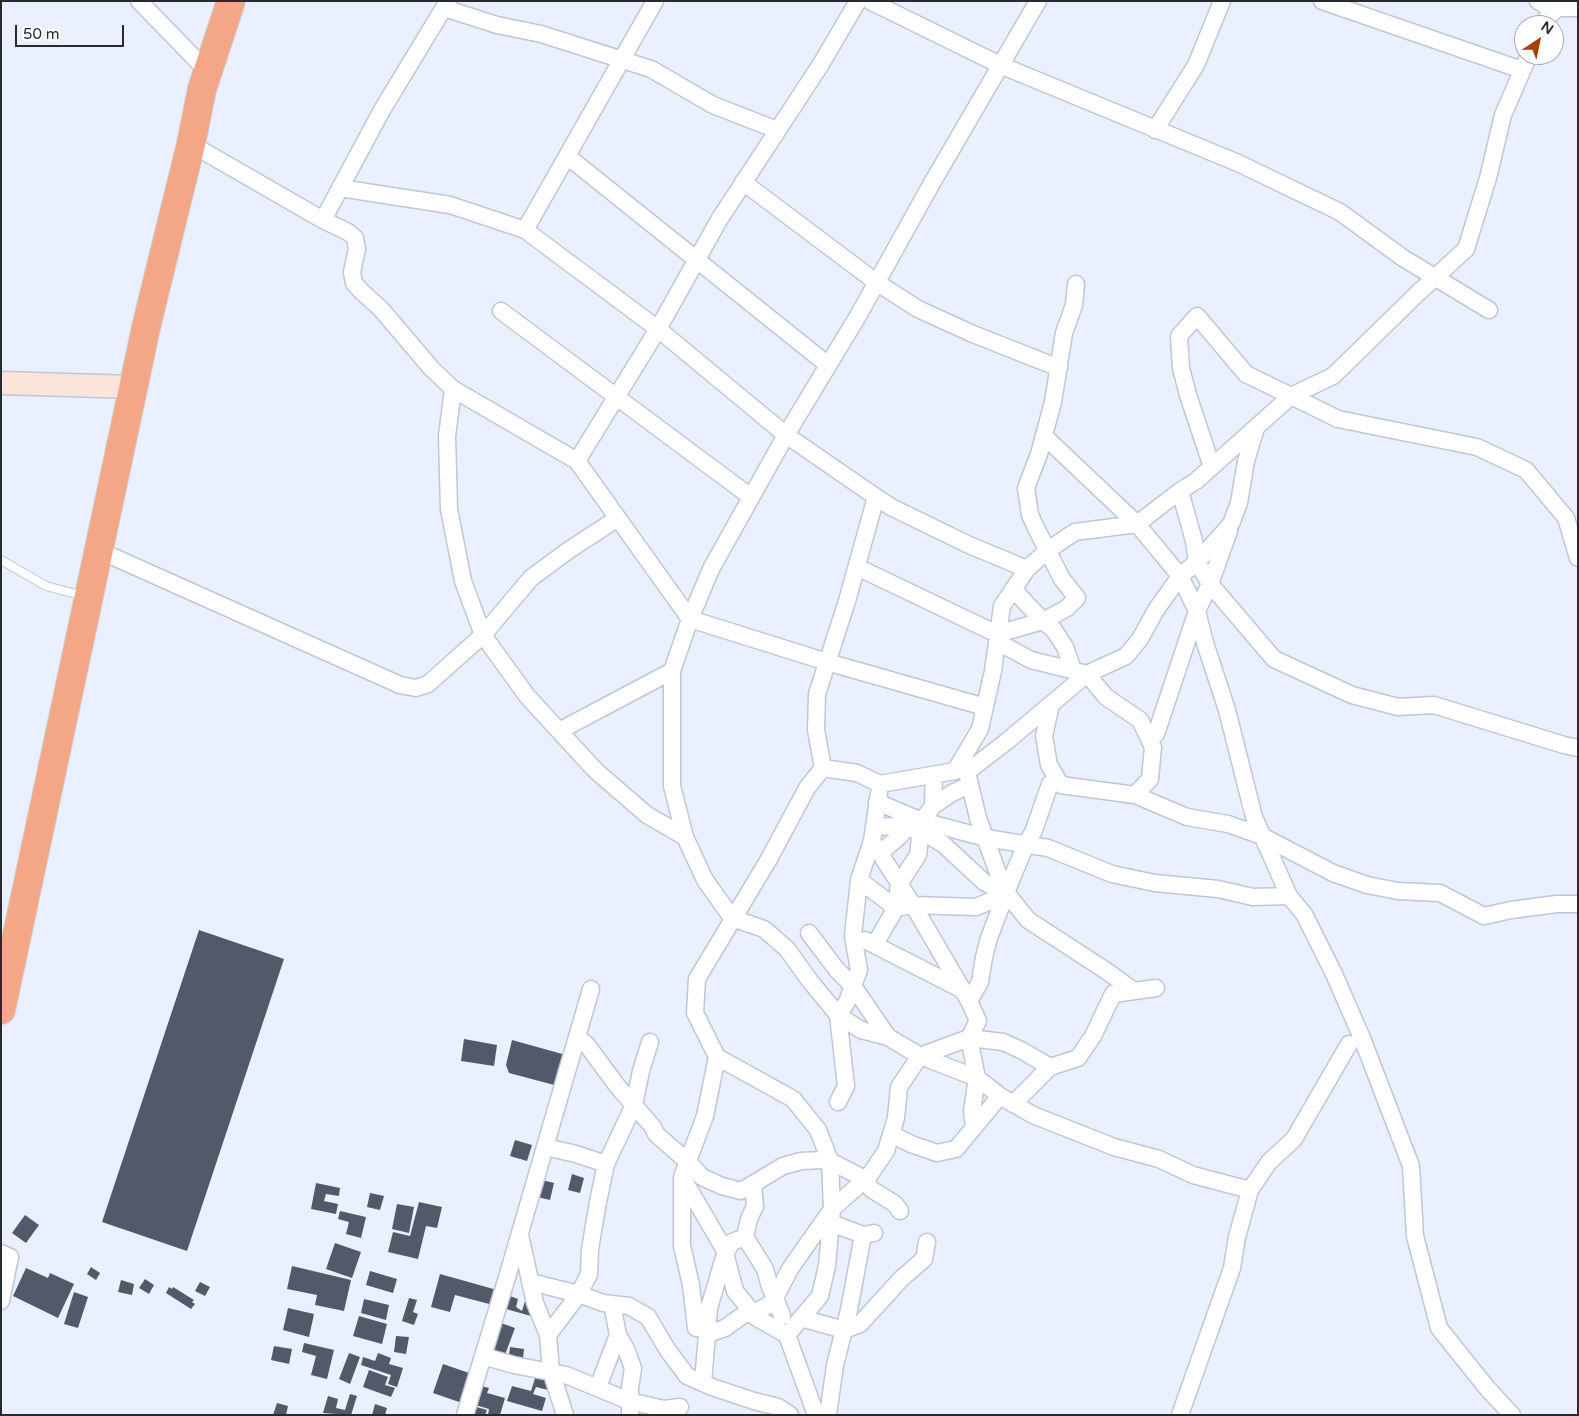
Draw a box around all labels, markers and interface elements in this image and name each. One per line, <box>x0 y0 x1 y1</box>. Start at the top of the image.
scale bar <box>18 15 126 47</box>
north arrow <box>1514 15 1564 65</box>
text: N <box>1538 18 1557 38</box>
text: 50 m <box>23 25 60 43</box>

